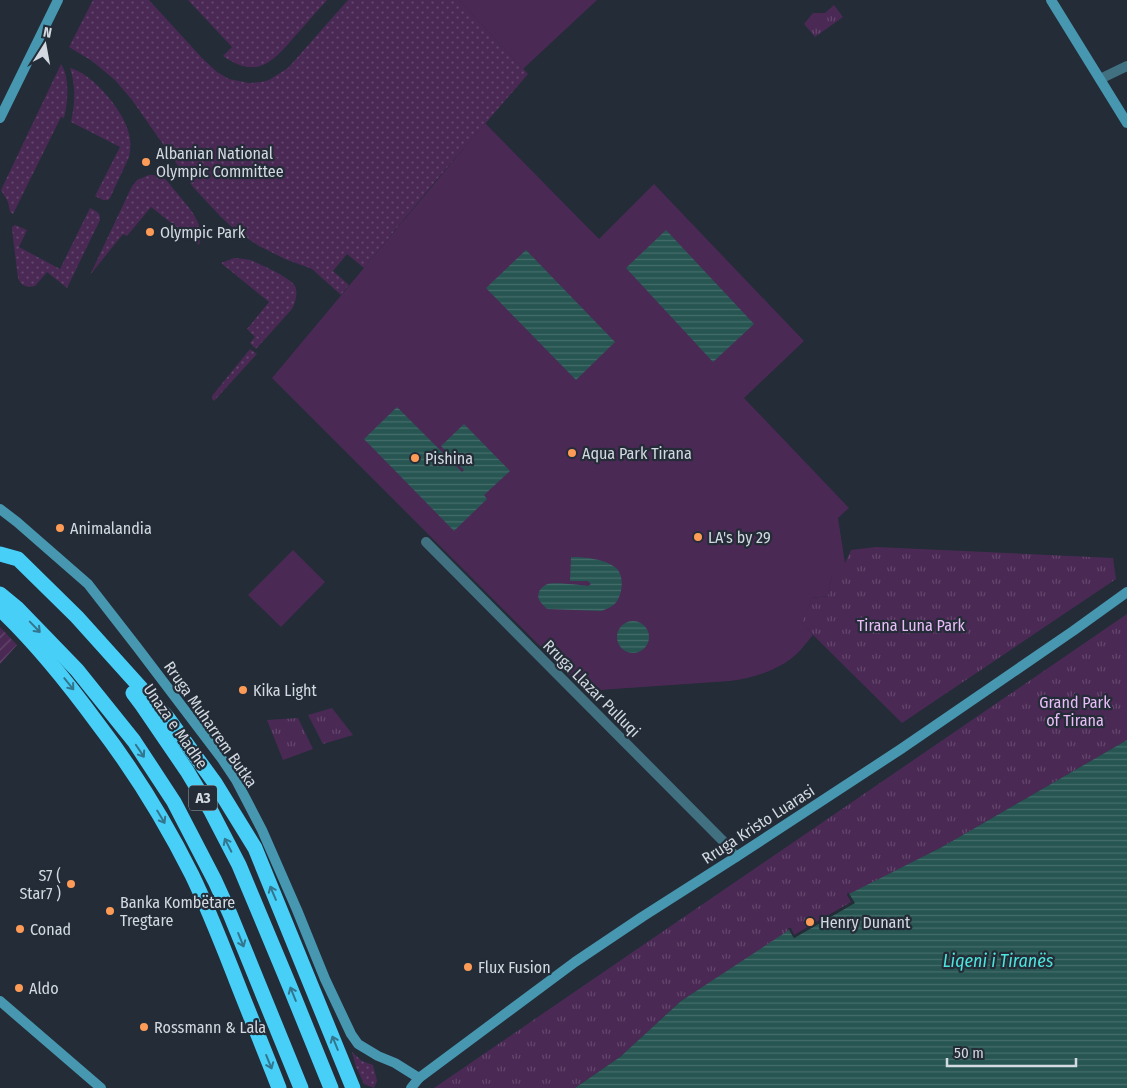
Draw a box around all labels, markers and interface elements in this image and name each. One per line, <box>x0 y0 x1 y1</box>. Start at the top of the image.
north arrow <box>20 20 70 70</box>
text: N <box>42 24 53 42</box>
place label: Albanian National Olympic Committee <box>156 144 284 181</box>
marker: Albanian National Olympic Committee <box>140 156 152 168</box>
place label: Olympic Park <box>160 223 246 242</box>
marker: Olympic Park <box>144 226 156 238</box>
place label: Aqua Park Tirana <box>582 444 692 463</box>
marker: Aqua Park Tirana <box>566 447 578 459</box>
place label: Pishina <box>425 449 473 468</box>
marker: Pishina <box>409 452 421 464</box>
place label: Animalandia <box>70 519 152 538</box>
marker: Animalandia <box>54 522 66 534</box>
place label: LA's by 29 <box>708 528 771 547</box>
marker: LA's by 29 <box>692 531 704 543</box>
park label: Tirana Luna Park <box>857 616 966 635</box>
one-way arrow <box>29 621 41 633</box>
street label: Rruga Llazar Pulluqi <box>539 636 644 741</box>
street label: Rruga Muharrem Butka <box>160 658 261 791</box>
one-way arrow <box>63 677 74 690</box>
street label: Unaza e Madhe <box>139 680 212 772</box>
place label: Kika Light <box>253 681 317 700</box>
marker: Kika Light <box>237 684 249 696</box>
park label: Grand Park of Tirana <box>1039 693 1111 730</box>
one-way arrow <box>136 743 146 757</box>
street label: Rruga Kristo Luarasi <box>698 781 818 868</box>
road number: A3 <box>189 786 217 810</box>
one-way arrow <box>156 810 166 824</box>
one-way arrow <box>223 838 233 853</box>
place label: S7 ( Star7 ) <box>19 866 61 903</box>
marker: S7 ( Star7 ) <box>65 878 77 890</box>
one-way arrow <box>268 886 277 901</box>
place label: Banka Kombëtare Tregtare <box>120 893 235 930</box>
marker: Banka Kombëtare Tregtare <box>104 905 116 917</box>
place label: Henry Dunant <box>820 913 911 932</box>
marker: Henry Dunant <box>804 916 816 928</box>
place label: Conad <box>30 920 71 939</box>
marker: Conad <box>14 923 26 935</box>
one-way arrow <box>237 932 246 947</box>
water label: Liqeni i Tiranës <box>943 950 1054 972</box>
place label: Flux Fusion <box>478 958 551 977</box>
marker: Flux Fusion <box>462 961 474 973</box>
place label: Aldo <box>29 979 59 998</box>
marker: Aldo <box>13 982 25 994</box>
one-way arrow <box>288 987 298 1002</box>
place label: Rossmann & Lala <box>154 1018 266 1037</box>
marker: Rossmann & Lala <box>138 1021 150 1033</box>
one-way arrow <box>330 1036 339 1051</box>
scale bar <box>947 1036 1076 1068</box>
text: 50 m <box>954 1044 984 1062</box>
one-way arrow <box>265 1054 274 1069</box>

